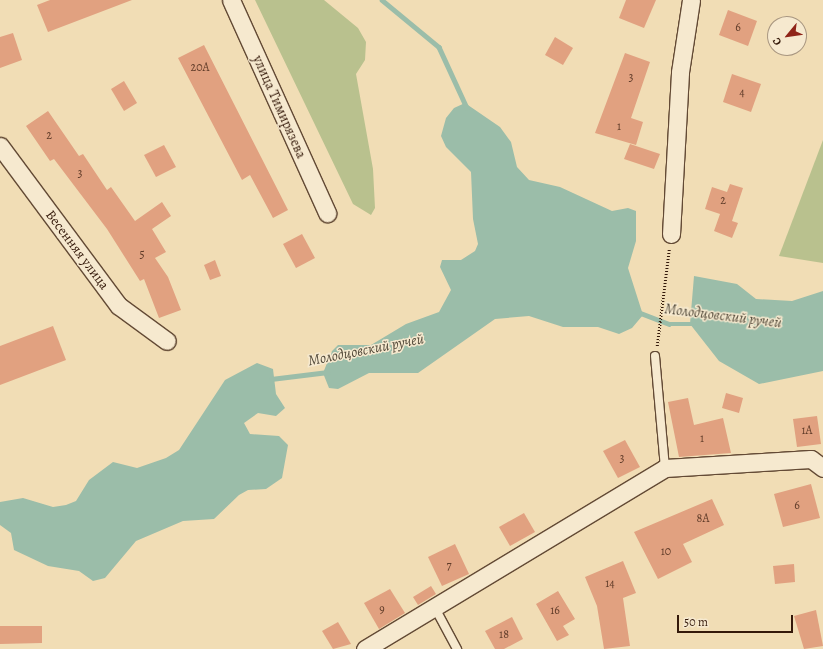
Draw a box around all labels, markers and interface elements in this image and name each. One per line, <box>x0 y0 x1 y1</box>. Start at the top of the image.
north arrow <box>767 16 807 56</box>
house number: 6 <box>735 21 741 35</box>
text: С <box>769 35 785 48</box>
street label: улица Тимирязева <box>249 53 309 161</box>
house number: 20А <box>190 61 210 75</box>
house number: 3 <box>629 71 633 85</box>
house number: 4 <box>739 86 745 100</box>
house number: 1 <box>617 120 621 134</box>
house number: 2 <box>46 129 52 143</box>
house number: 3 <box>78 167 82 181</box>
house number: 2 <box>720 194 726 208</box>
street label: Весенняя улица <box>42 207 112 293</box>
house number: 5 <box>139 248 145 262</box>
water label: Молодцовский ручей <box>663 300 783 332</box>
water label: Молодцовский ручей <box>306 330 426 370</box>
house number: 1А <box>801 424 813 438</box>
house number: 1 <box>700 432 704 446</box>
house number: 3 <box>620 452 624 466</box>
house number: 6 <box>794 499 800 513</box>
house number: 8А <box>697 512 709 526</box>
house number: 10 <box>661 545 671 559</box>
house number: 7 <box>446 559 452 573</box>
house number: 14 <box>605 577 615 591</box>
house number: 9 <box>379 603 385 617</box>
house number: 16 <box>550 604 560 618</box>
scale bar <box>679 607 795 633</box>
text: 50 m <box>684 614 708 630</box>
house number: 18 <box>499 628 509 642</box>

